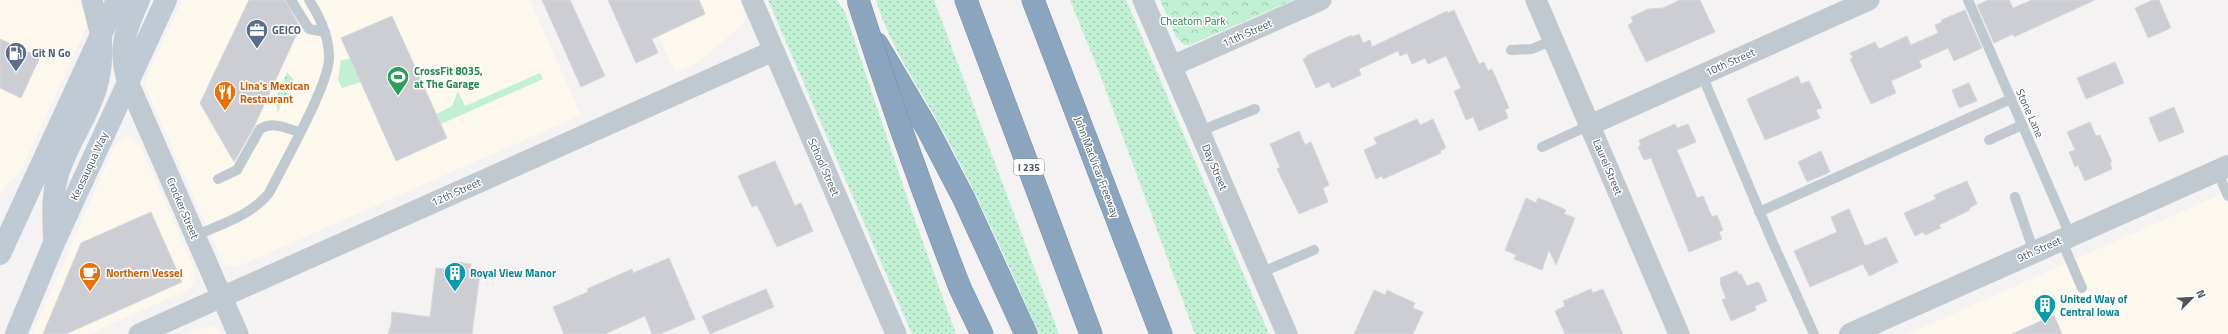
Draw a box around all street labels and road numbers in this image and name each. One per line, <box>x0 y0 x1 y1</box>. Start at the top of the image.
street label: 11th Street <box>1220 15 1275 51</box>
street label: 10th Street <box>1703 44 1758 80</box>
street label: Stone Lane <box>2012 86 2048 140</box>
street label: John MacVicar Freeway <box>1070 114 1124 221</box>
street label: Keosauqua Way <box>66 129 112 203</box>
street label: School Street <box>804 136 844 199</box>
street label: Laurel Street <box>1589 137 1627 197</box>
street label: Day Street <box>1198 141 1232 193</box>
road number: I 235 <box>1014 159 1044 175</box>
street label: 12th Street <box>429 174 484 210</box>
street label: Crocker Street <box>163 175 203 241</box>
street label: 9th Street <box>2014 232 2064 266</box>

